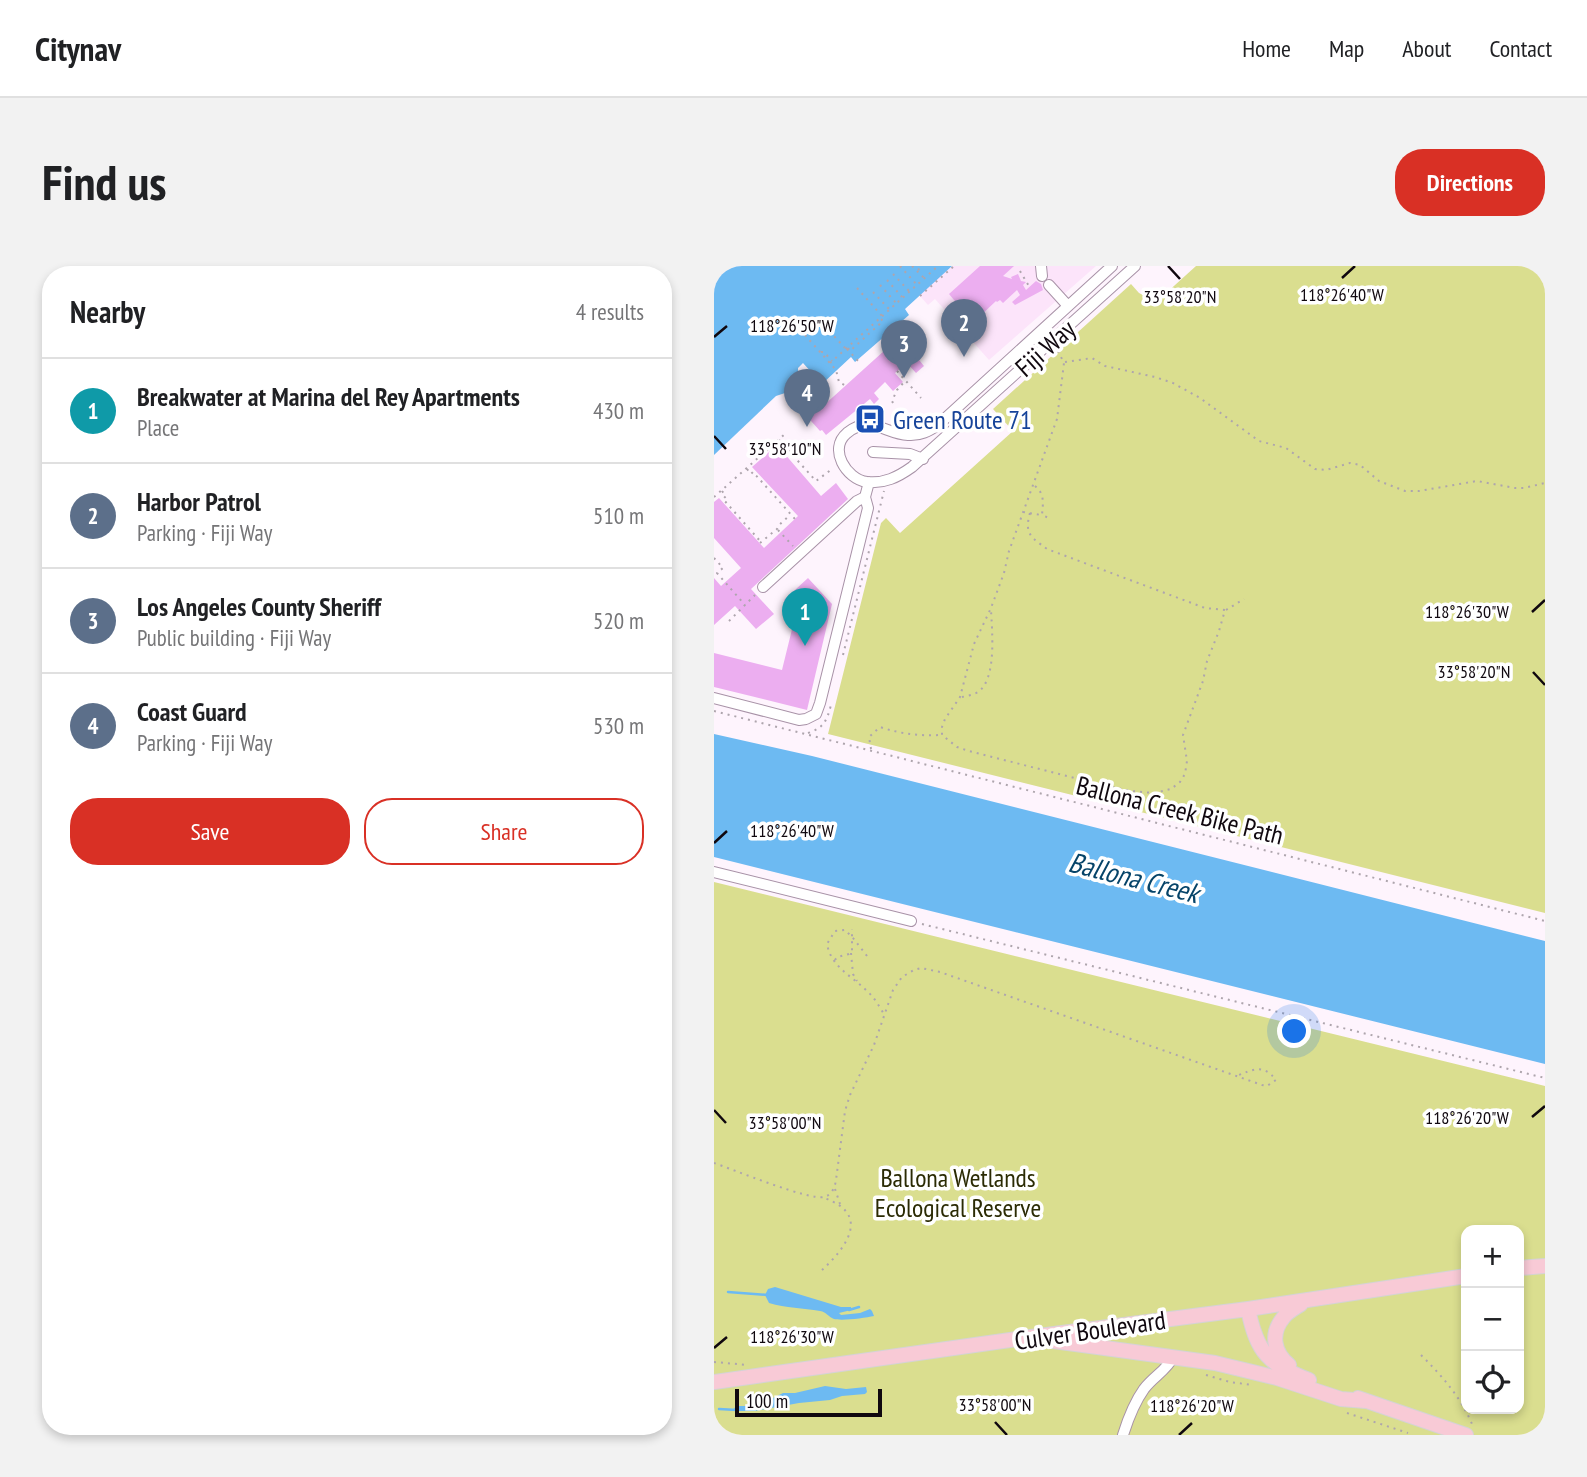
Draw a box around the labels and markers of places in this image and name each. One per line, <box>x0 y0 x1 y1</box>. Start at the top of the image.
pin: 2 <box>941 299 987 357</box>
pin: 3 <box>881 320 927 378</box>
pin: 4 <box>784 369 830 427</box>
bus stop icon: Green Route 71 <box>853 402 887 436</box>
place label: Green Route 71 <box>893 403 1032 436</box>
pin: 1 <box>782 588 828 646</box>

